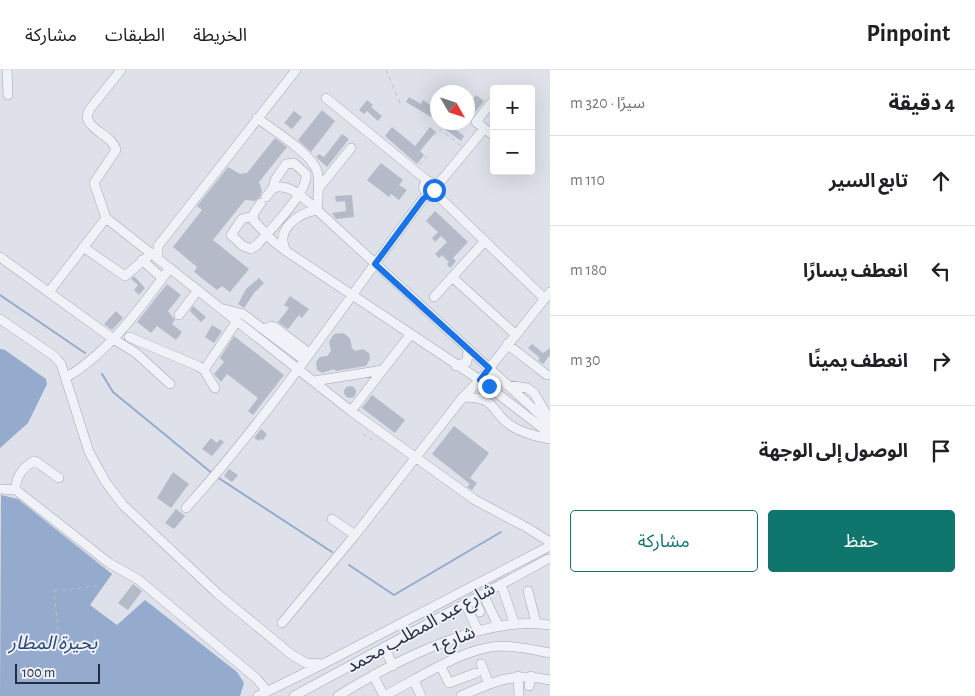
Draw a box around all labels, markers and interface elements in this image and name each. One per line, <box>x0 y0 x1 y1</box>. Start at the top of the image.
text: Pinpoint <box>866 22 950 46</box>
text: مشاركة <box>25 27 77 45</box>
text: الطبقات <box>105 27 165 45</box>
text: الخريطة <box>193 27 247 45</box>
north arrow <box>430 85 475 130</box>
map controls <box>490 85 535 175</box>
button: + <box>490 85 535 130</box>
text: 4 دقيقة <box>888 93 955 114</box>
text: سيرًا · 320 m <box>570 95 645 111</box>
button: − <box>490 130 535 175</box>
icon: ahead <box>927 167 955 195</box>
text: 110 m <box>570 172 605 188</box>
text: تابع السير <box>829 172 908 191</box>
route start <box>423 179 446 202</box>
icon: left <box>927 257 955 285</box>
text: 180 m <box>570 262 607 278</box>
text: انعطف يسارًا <box>803 262 908 281</box>
icon: right <box>927 347 955 375</box>
text: 30 m <box>570 352 601 368</box>
text: انعطف يمينًا <box>808 352 908 371</box>
route end <box>478 375 501 398</box>
icon: arrive <box>927 437 955 465</box>
text: الوصول إلى الوجهة <box>759 442 908 461</box>
button: مشاركة <box>570 510 758 572</box>
button: حفظ <box>768 510 955 572</box>
street label: شارع عبد المطلب محمد <box>344 580 500 680</box>
street label: شارع 1 <box>430 624 479 660</box>
water label: بحيرة المطار <box>7 634 98 654</box>
scale bar <box>15 661 100 684</box>
text: 100 m <box>22 666 55 680</box>

